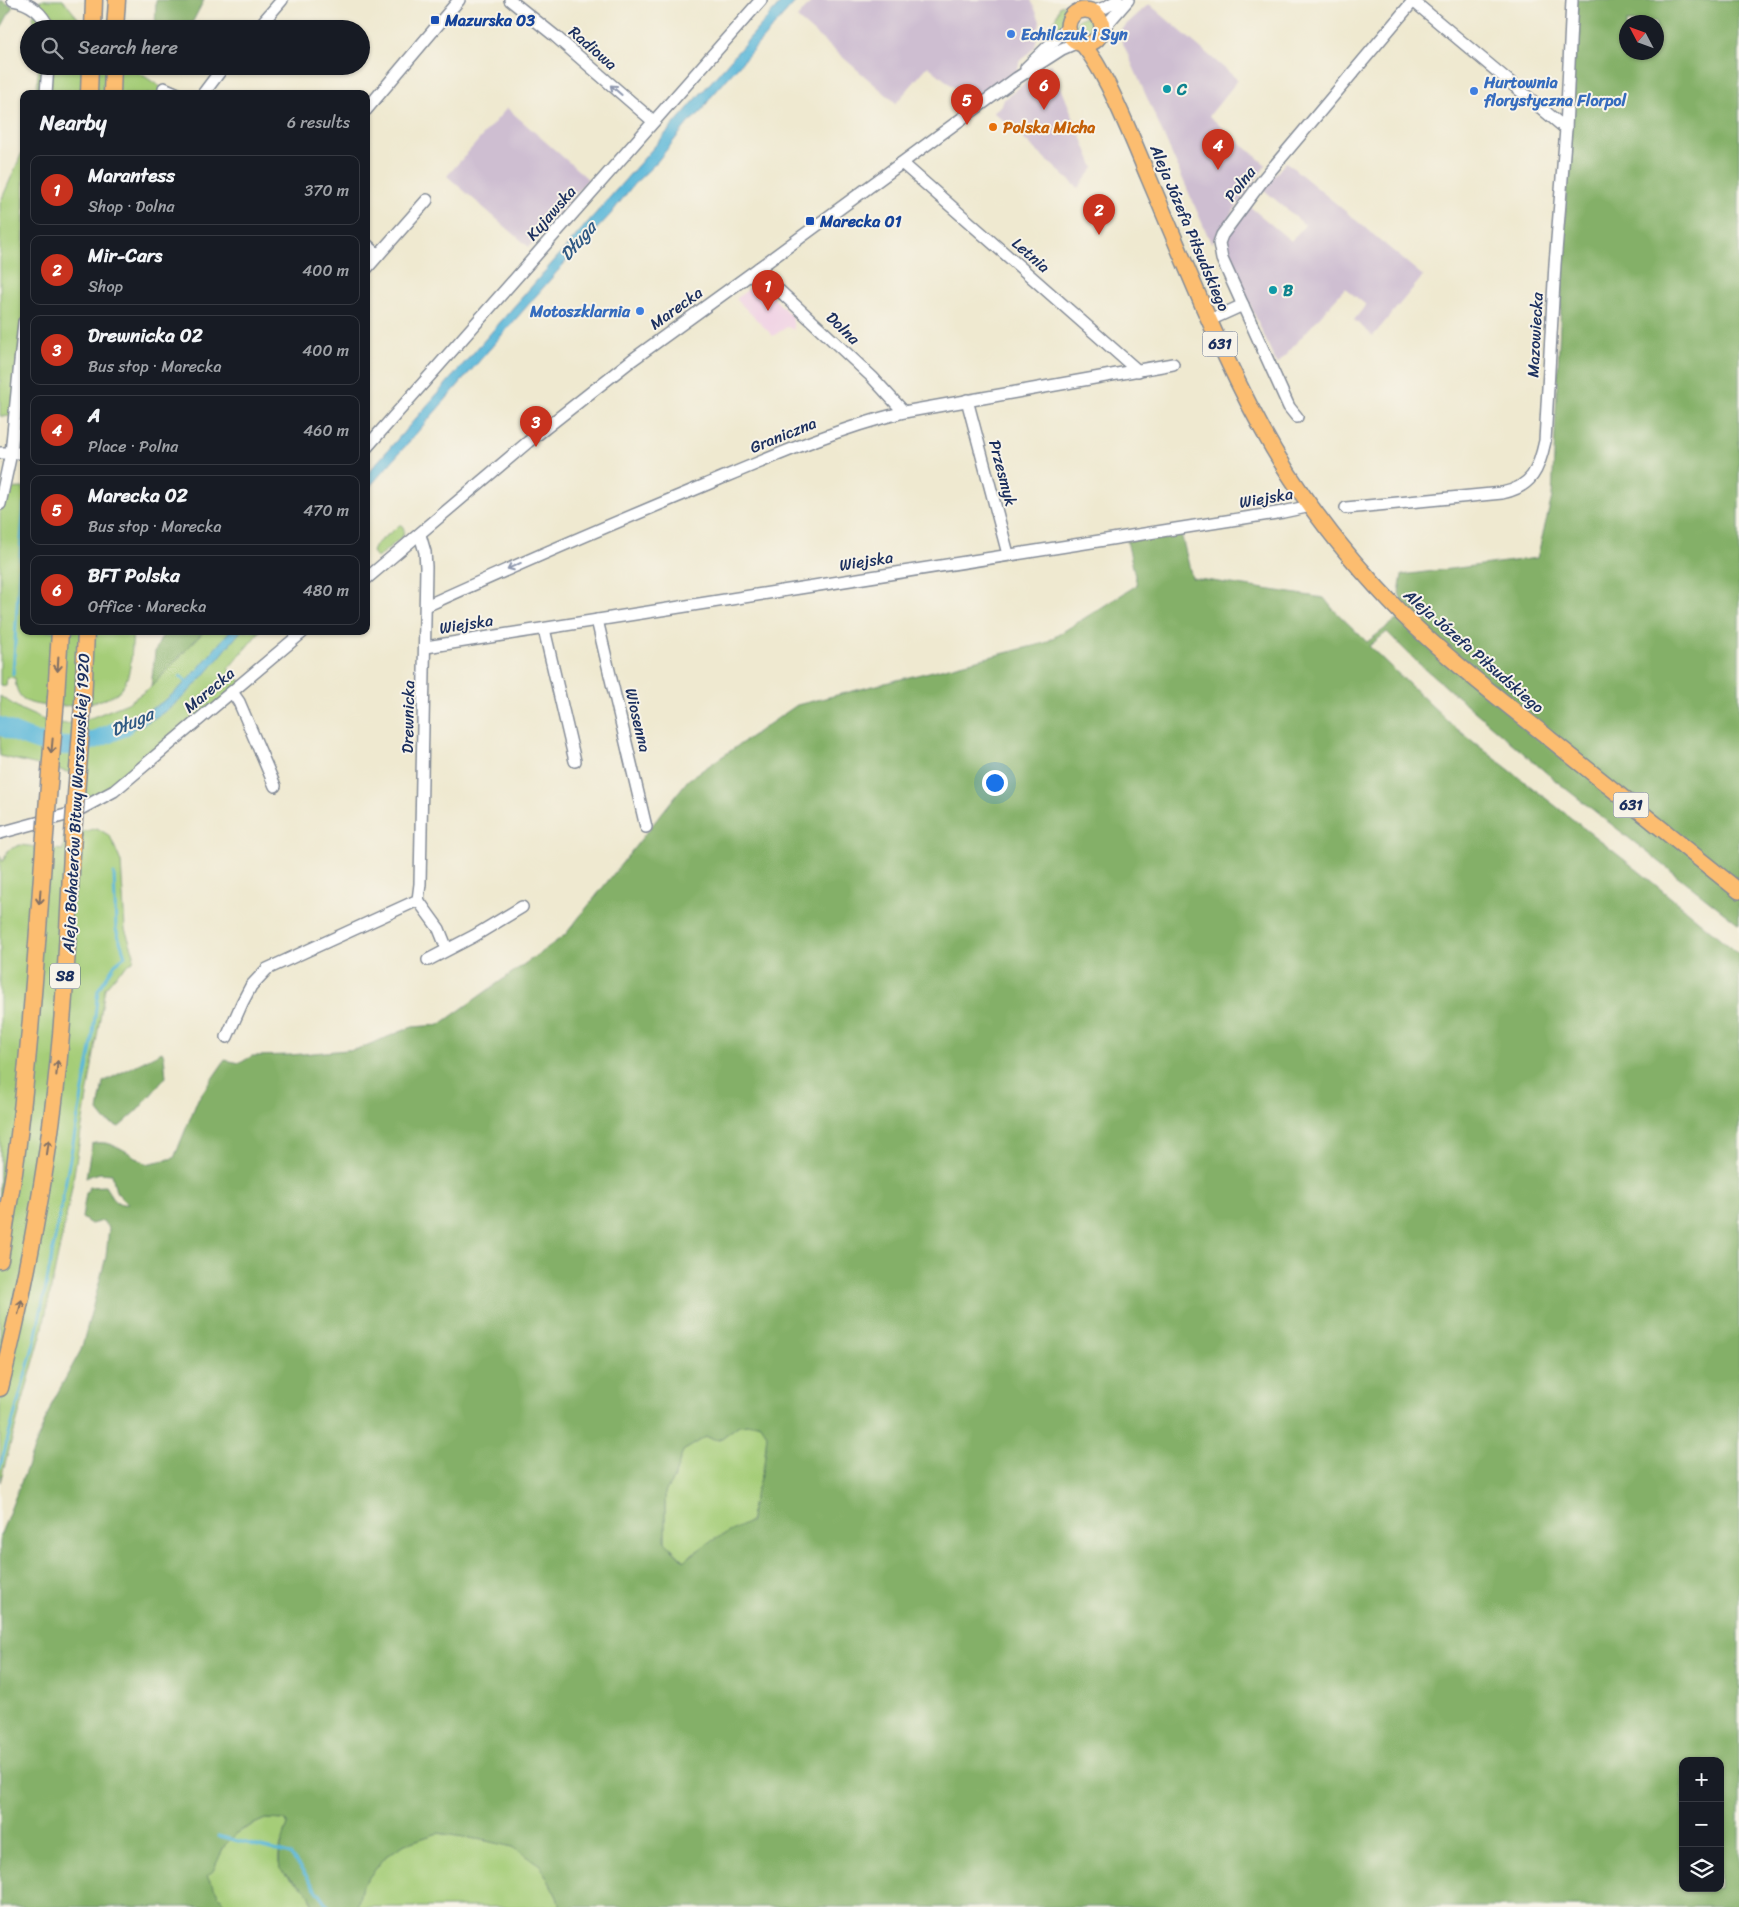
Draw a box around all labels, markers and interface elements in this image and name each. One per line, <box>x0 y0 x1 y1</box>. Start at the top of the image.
place label: Mazurska 03 <box>444 6 535 35</box>
marker: Mazurska 03 <box>429 14 441 26</box>
north arrow <box>1619 15 1664 60</box>
street label: Radiowa <box>562 18 624 78</box>
search box <box>20 20 370 75</box>
place label: Echilczuk i Syn <box>1021 20 1128 49</box>
marker: Echilczuk i Syn <box>1005 28 1017 40</box>
text: Search here <box>78 31 178 64</box>
icon: search <box>38 34 66 62</box>
place label: Hurtownia florystyczna Florpol <box>1483 68 1627 115</box>
pin: 6 <box>1028 69 1060 110</box>
place label: C <box>1176 75 1188 104</box>
marker: C <box>1161 83 1173 95</box>
one-way arrow <box>610 84 623 95</box>
pin: 5 <box>951 84 983 125</box>
marker: Hurtownia florystyczna Florpol <box>1468 85 1480 97</box>
text: Nearby <box>40 104 106 142</box>
text: 6 results <box>287 108 350 137</box>
place label: Polska Micha <box>1003 113 1095 142</box>
marker: Polska Micha <box>987 121 999 133</box>
pin: 4 <box>1202 129 1234 170</box>
street label: Aleja Józefa Piłsudskiego <box>1141 139 1238 316</box>
text: Marantess <box>88 159 175 192</box>
street label: Polna <box>1217 159 1264 208</box>
text: 1 <box>54 176 60 205</box>
text: 370 m <box>305 176 349 205</box>
street label: Kujawska <box>519 179 583 247</box>
text: Shop · Dolna <box>88 192 175 221</box>
pin: 2 <box>1083 194 1115 235</box>
place label: Marecka 01 <box>819 207 902 236</box>
water label: Długa <box>551 212 606 268</box>
marker: Marecka 01 <box>804 215 816 227</box>
street label: Letnia <box>1005 230 1057 280</box>
text: Mir-Cars <box>88 239 162 272</box>
text: 2 <box>52 256 62 285</box>
text: 400 m <box>302 256 349 285</box>
pin: 1 <box>752 270 784 311</box>
text: Shop <box>88 272 123 301</box>
place label: B <box>1283 276 1294 305</box>
street label: Marecka <box>643 279 709 337</box>
marker: B <box>1267 284 1279 296</box>
street label: Mazowiecka <box>1518 291 1552 378</box>
place label: Motoszklarnia <box>529 297 631 326</box>
street label: Dolna <box>819 304 868 353</box>
marker: Motoszklarnia <box>634 305 646 317</box>
text: Drewnicka 02 <box>88 319 203 352</box>
road number: 631 <box>1202 332 1238 356</box>
text: 3 <box>53 336 61 365</box>
text: 400 m <box>302 336 349 365</box>
text: Bus stop · Marecka <box>88 352 222 381</box>
text: A <box>88 399 100 432</box>
pin: 3 <box>520 406 552 447</box>
street label: Graniczna <box>745 408 821 462</box>
text: 4 <box>52 416 62 445</box>
text: 460 m <box>303 416 349 445</box>
text: Place · Polna <box>88 432 178 461</box>
street label: Przesmyk <box>980 437 1026 509</box>
text: Marecka 02 <box>88 479 188 512</box>
street label: Wiejska <box>1237 479 1295 517</box>
text: 5 <box>52 496 62 525</box>
text: 470 m <box>303 496 349 525</box>
text: Bus stop · Marecka <box>88 512 222 541</box>
street label: Wiejska <box>837 542 895 580</box>
text: BFT Polska <box>88 559 180 592</box>
one-way arrow <box>507 562 522 572</box>
text: 6 <box>52 576 62 605</box>
text: 480 m <box>303 576 349 605</box>
street label: Aleja Józefa Piłsudskiego <box>1396 581 1551 721</box>
text: Office · Marecka <box>88 592 206 621</box>
street label: Wiejska <box>437 605 495 643</box>
street label: Aleja Bohaterów Bitwy Warszawskiej 1920 <box>54 652 98 955</box>
one-way arrow <box>53 656 62 672</box>
street label: Marecka <box>177 659 241 721</box>
street label: Drewnicka <box>393 680 423 754</box>
street label: Wiosenna <box>617 685 659 755</box>
water label: Długa <box>105 698 161 746</box>
one-way arrow <box>47 737 57 753</box>
your location <box>982 770 1008 796</box>
road number: 631 <box>1614 792 1648 818</box>
one-way arrow <box>36 889 45 905</box>
road number: S8 <box>50 964 80 988</box>
one-way arrow <box>52 1060 62 1076</box>
one-way arrow <box>43 1139 53 1155</box>
one-way arrow <box>16 1299 25 1315</box>
map controls <box>1679 1757 1724 1892</box>
button: + <box>1679 1757 1724 1802</box>
button: − <box>1679 1802 1724 1847</box>
button: layers <box>1679 1847 1724 1892</box>

